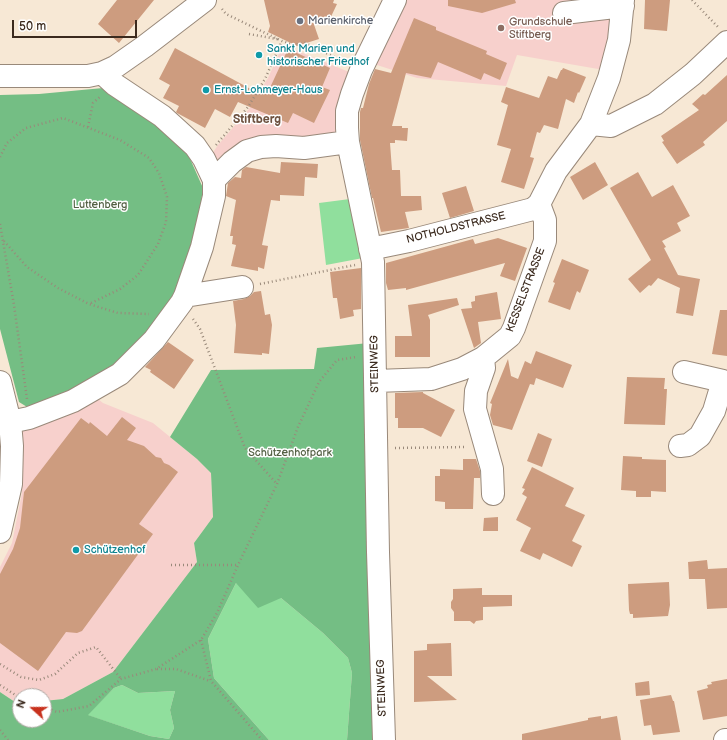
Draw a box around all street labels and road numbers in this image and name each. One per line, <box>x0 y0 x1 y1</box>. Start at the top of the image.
street label: NOTHOLDSTRASSE <box>405 209 507 247</box>
street label: KESSELSTRASSE <box>504 246 548 334</box>
street label: STEINWEG <box>368 335 382 393</box>
street label: STEINWEG <box>374 659 390 717</box>

